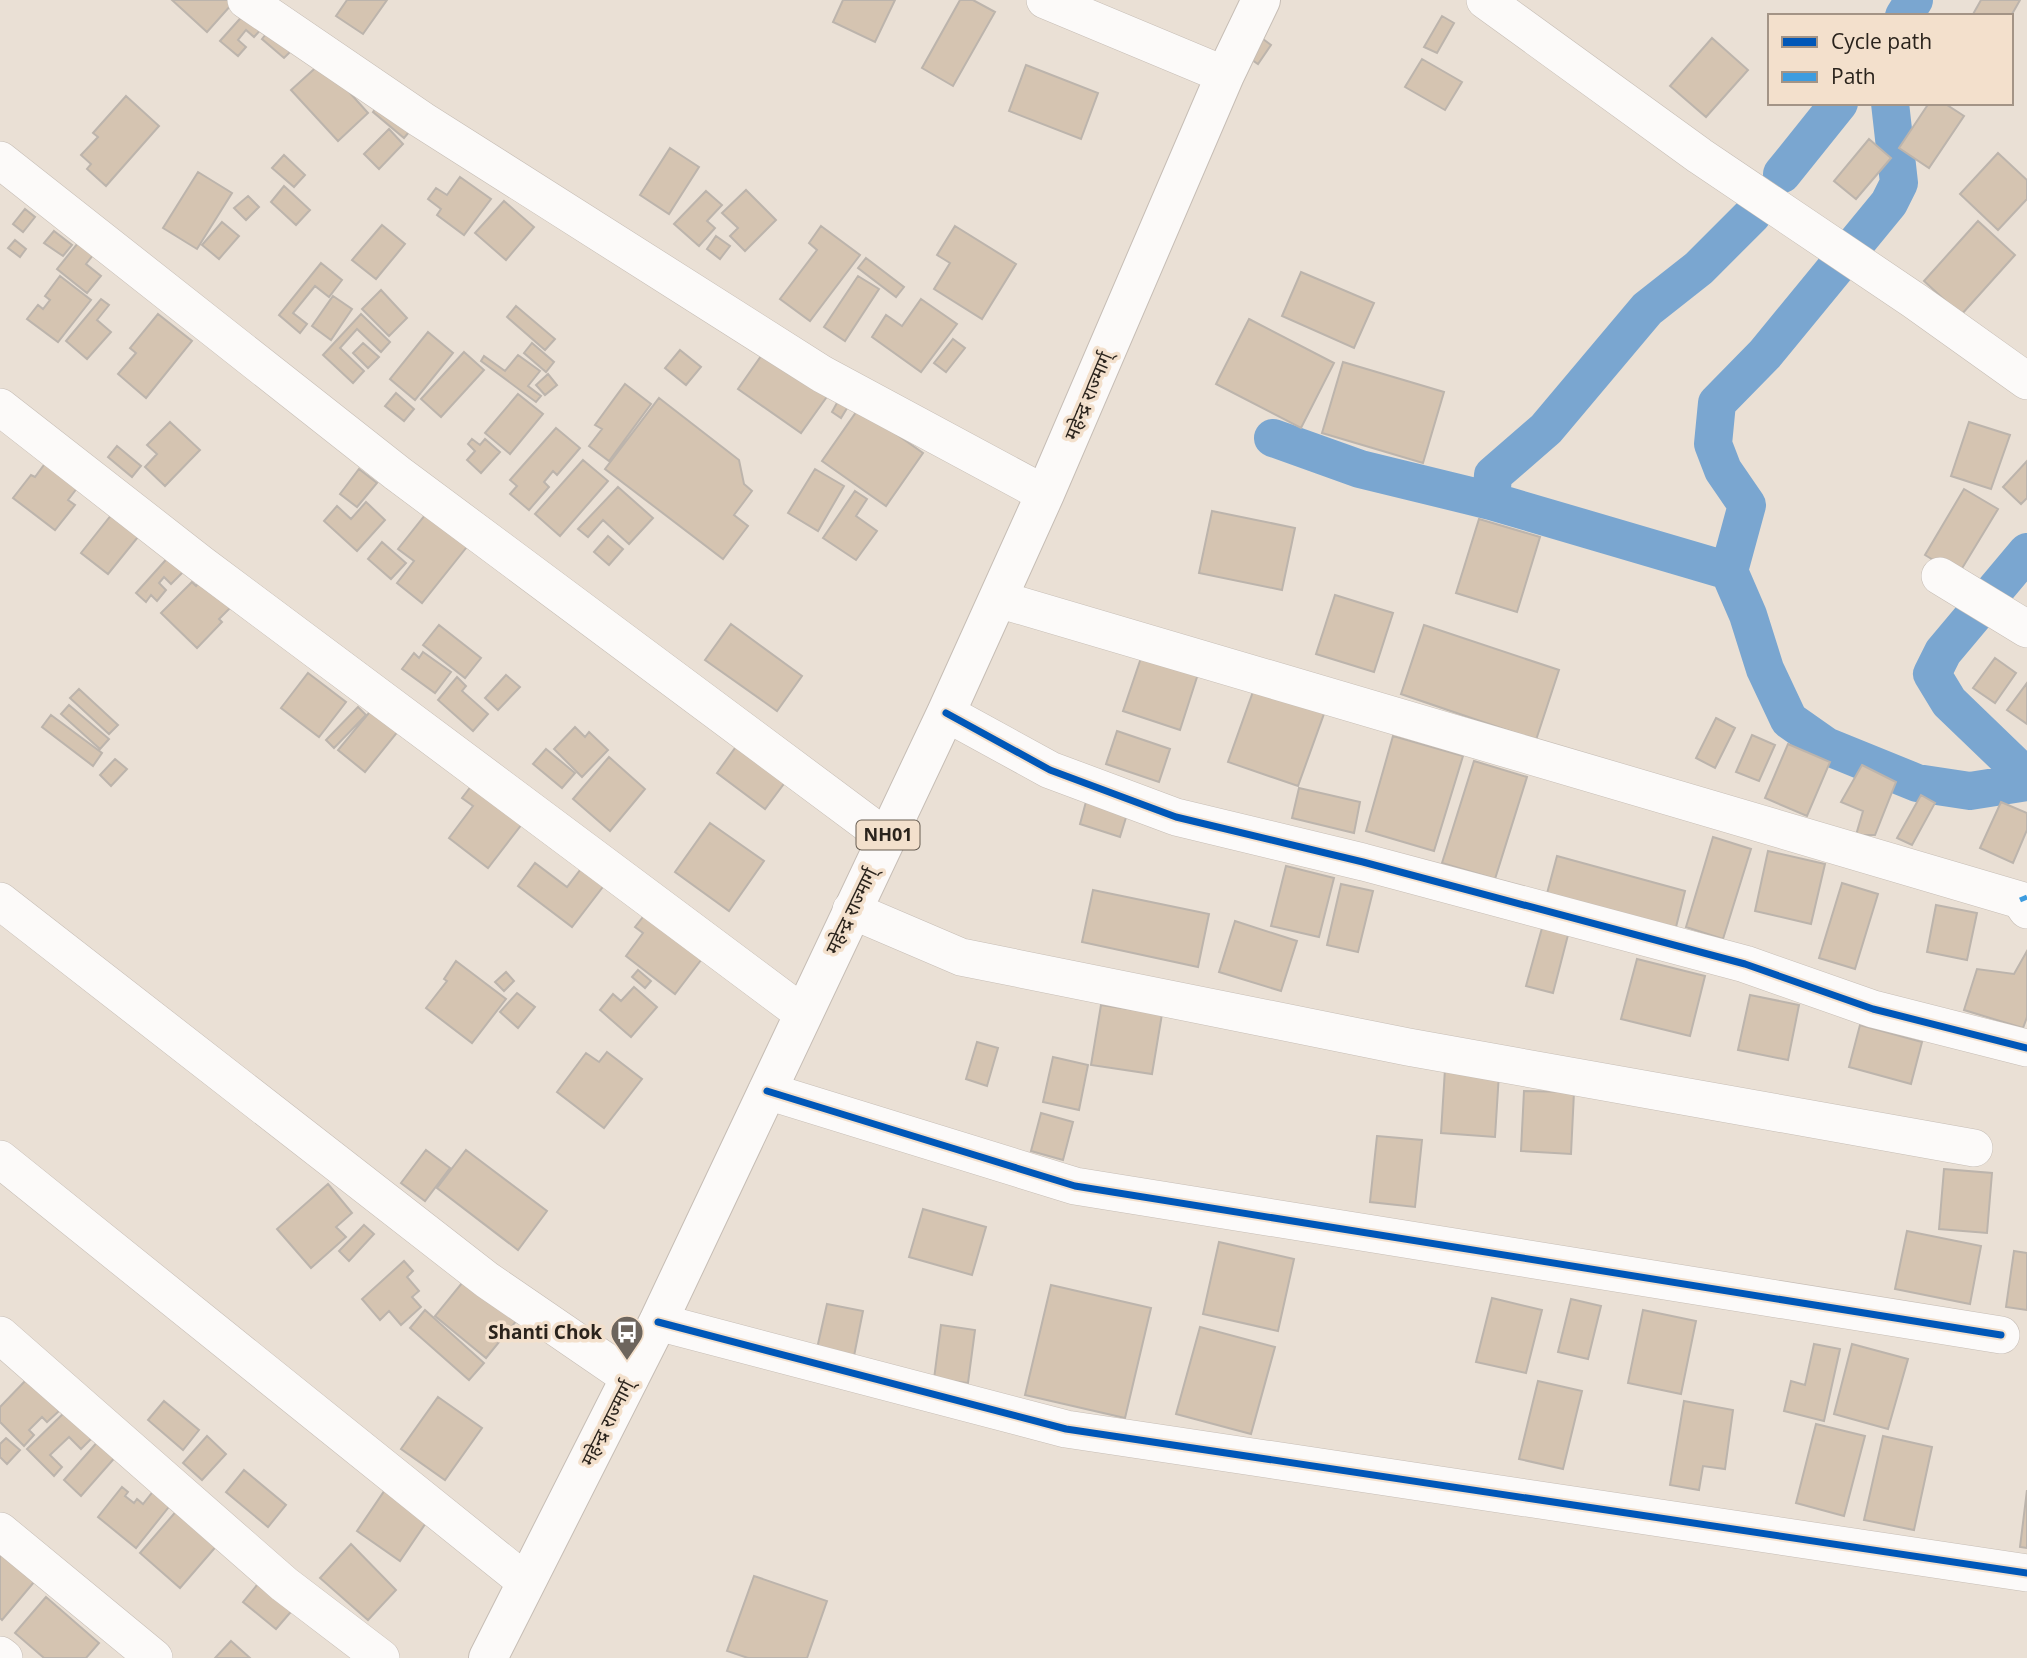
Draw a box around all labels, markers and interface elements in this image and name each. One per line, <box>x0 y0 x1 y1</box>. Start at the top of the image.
legend <box>1768 14 2013 105</box>
text: Cycle path <box>1831 27 1932 55</box>
text: Path <box>1831 62 1876 90</box>
street label: महेन्द्र राज्मार्ग् <box>1058 345 1119 444</box>
road number: NH01 <box>856 820 920 850</box>
street label: महेन्द्र राज्मार्ग् <box>819 861 884 958</box>
bus stop icon: Shanti Chok <box>608 1313 646 1362</box>
place label: Shanti Chok <box>488 1319 602 1345</box>
street label: महेन्द्र राज्मार्ग् <box>574 1373 641 1470</box>

